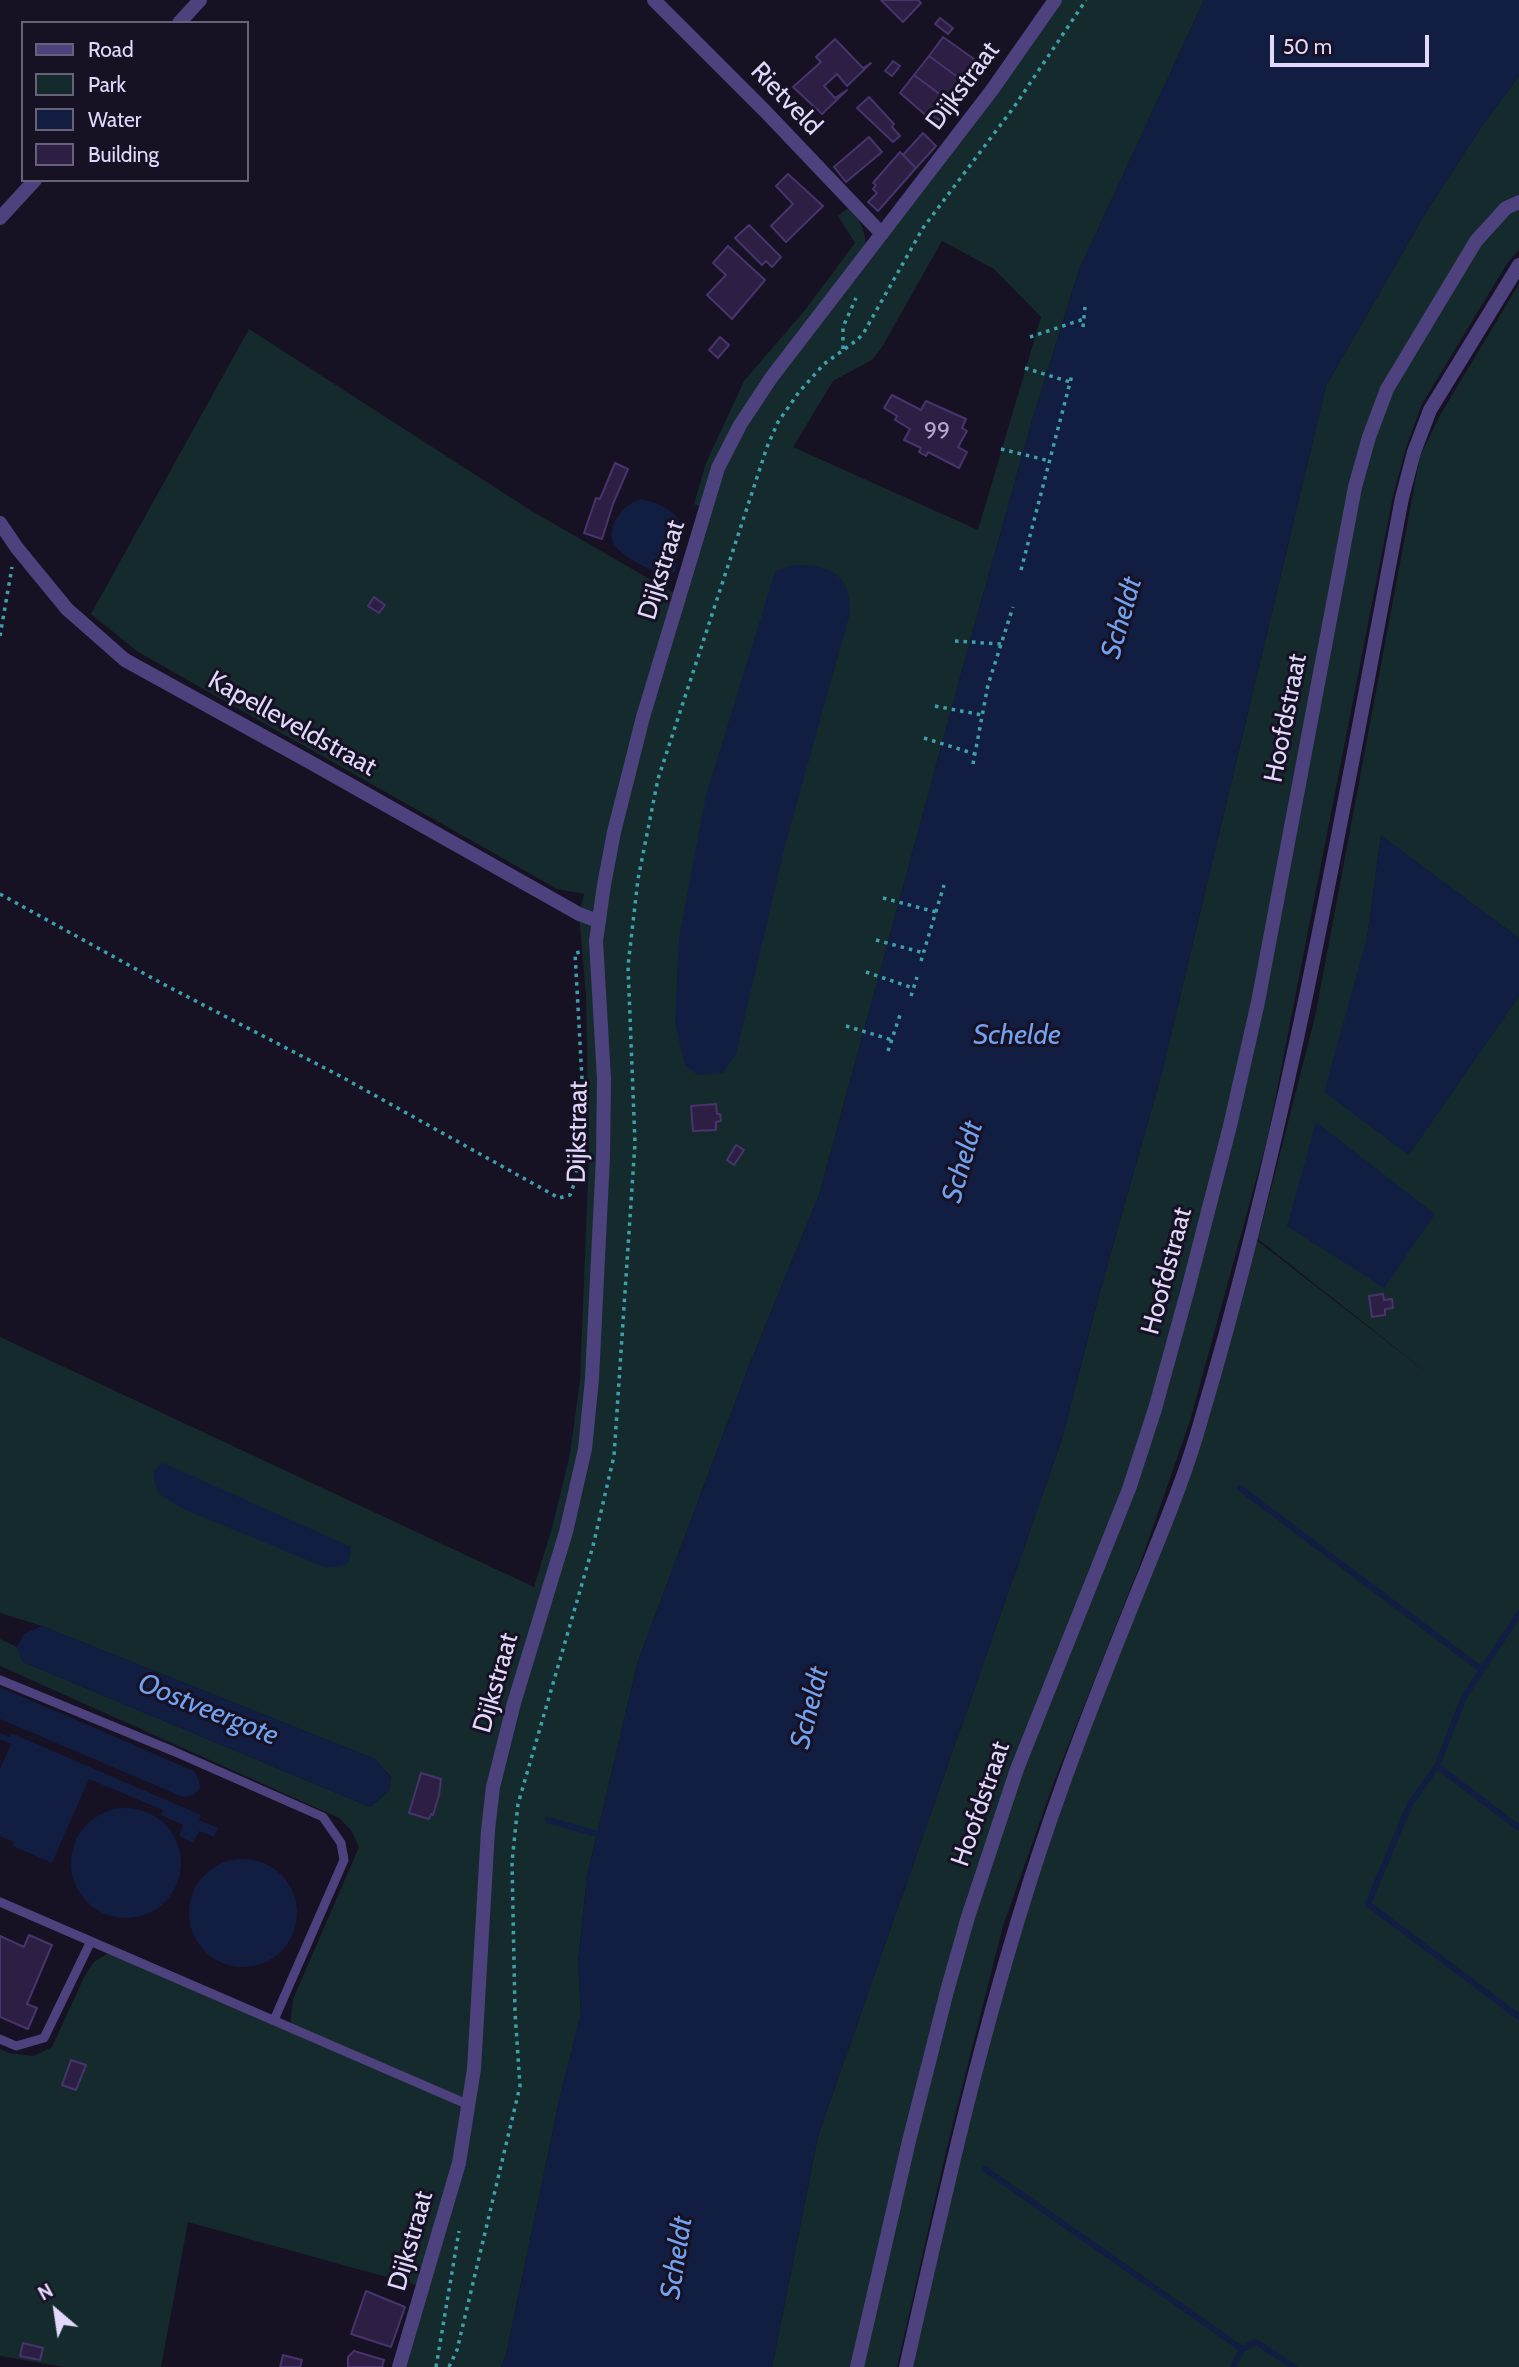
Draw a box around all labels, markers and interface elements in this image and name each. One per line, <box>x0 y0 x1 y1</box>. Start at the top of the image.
legend <box>21 21 248 182</box>
scale bar <box>1274 21 1433 65</box>
text: 50 m <box>1283 34 1332 59</box>
street label: Dijkstraat <box>920 36 1006 136</box>
text: Road <box>88 37 134 62</box>
street label: Rietveld <box>744 56 828 142</box>
text: Park <box>88 72 126 97</box>
text: Water <box>88 107 141 132</box>
text: Building <box>88 142 159 167</box>
house number: 99 <box>924 418 950 446</box>
street label: Dijkstraat <box>632 516 692 624</box>
water label: Scheldt <box>1094 573 1150 663</box>
street label: Hoofdstraat <box>1258 651 1314 785</box>
street label: Kapelleveldstraat <box>202 665 382 783</box>
water label: Schelde <box>973 1019 1061 1053</box>
street label: Dijkstraat <box>562 1081 594 1183</box>
water label: Scheldt <box>935 1117 991 1207</box>
street label: Hoofdstraat <box>1135 1204 1199 1338</box>
street label: Dijkstraat <box>467 1629 525 1737</box>
water label: Scheldt <box>784 1664 836 1752</box>
water label: Oostveergote <box>133 1667 283 1753</box>
street label: Hoofdstraat <box>945 1737 1017 1871</box>
street label: Dijkstraat <box>382 2187 440 2295</box>
water label: Scheldt <box>654 2214 700 2302</box>
north arrow <box>21 2276 91 2346</box>
text: N <box>34 2279 57 2306</box>

